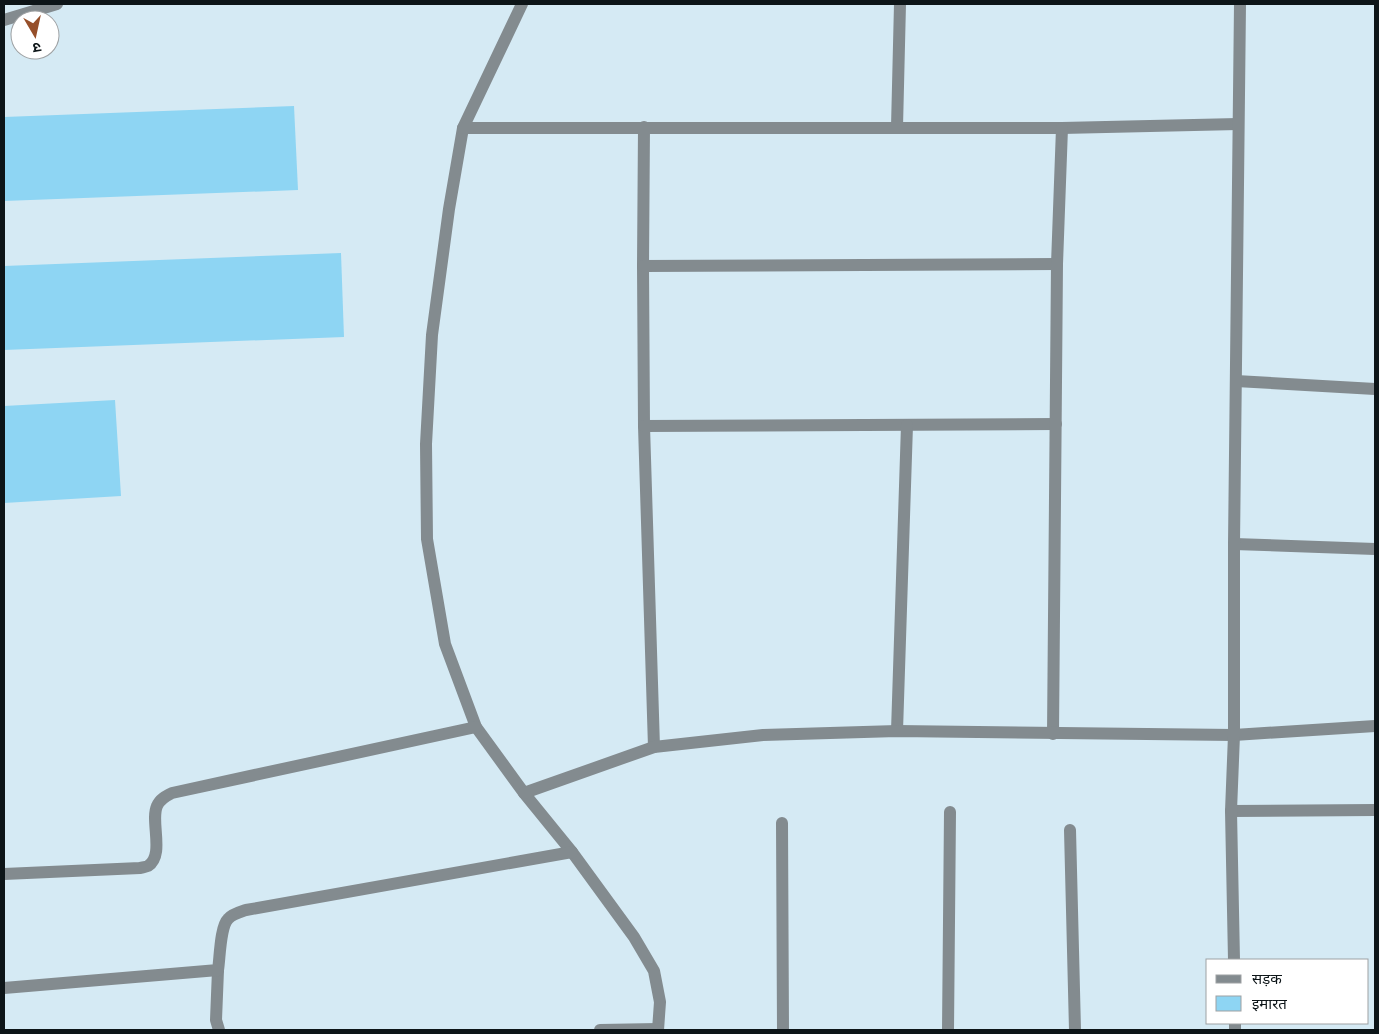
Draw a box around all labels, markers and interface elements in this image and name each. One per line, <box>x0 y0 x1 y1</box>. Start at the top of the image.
north arrow <box>10 10 60 60</box>
text: उ <box>31 38 42 57</box>
legend <box>1206 959 1369 1024</box>
text: सड़क <box>1252 970 1282 988</box>
text: इमारत <box>1252 995 1287 1013</box>

